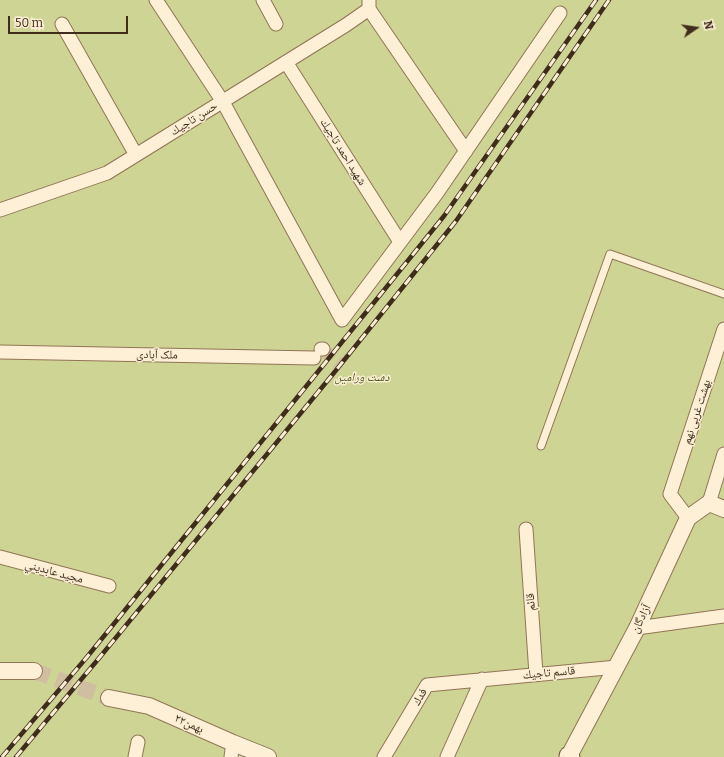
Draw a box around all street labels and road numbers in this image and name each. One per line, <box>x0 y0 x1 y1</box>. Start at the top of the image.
street label: حسن تاجيك <box>168 99 220 139</box>
street label: شهيد احمد تاجيك <box>317 116 369 188</box>
street label: ملک آبادی <box>136 347 178 363</box>
street label: بهشت غربی نهم <box>680 378 714 446</box>
street label: مجيد عابديني <box>23 557 85 587</box>
street label: قائم <box>523 593 539 611</box>
street label: آزادگان <box>628 602 654 636</box>
street label: قاسم تاجيك <box>522 664 576 682</box>
street label: فدك <box>409 686 431 708</box>
street label: ۲۲بهمن <box>172 711 206 737</box>

